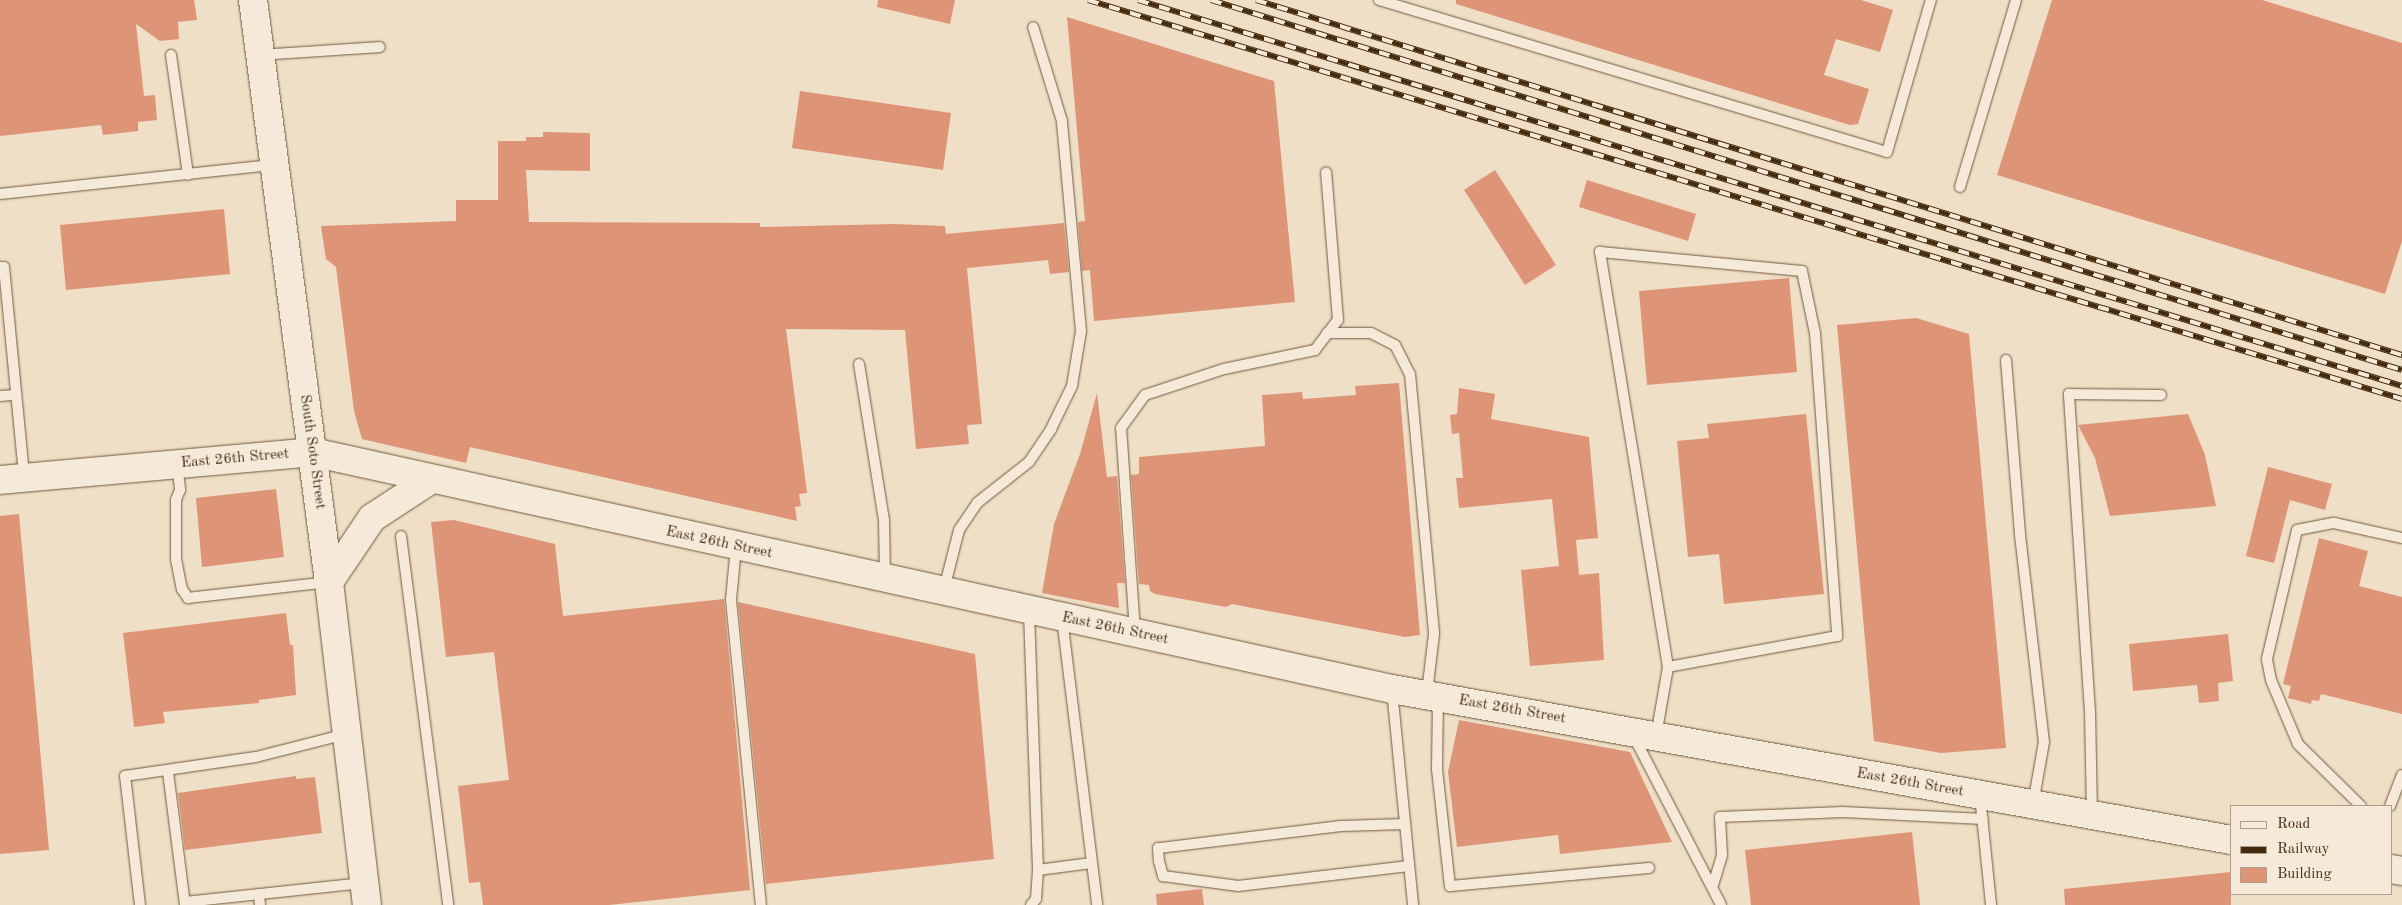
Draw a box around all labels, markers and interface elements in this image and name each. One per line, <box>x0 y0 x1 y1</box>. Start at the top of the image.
street label: South Soto Street <box>295 393 329 511</box>
street label: East 26th Street <box>180 445 290 473</box>
street label: East 26th Street <box>664 523 774 563</box>
street label: East 26th Street <box>1060 609 1170 649</box>
street label: East 26th Street <box>1457 692 1567 728</box>
street label: East 26th Street <box>1855 765 1965 801</box>
legend <box>2230 805 2392 895</box>
text: Road <box>2277 817 2310 832</box>
text: Railway <box>2277 842 2330 857</box>
text: Building <box>2277 867 2332 882</box>

